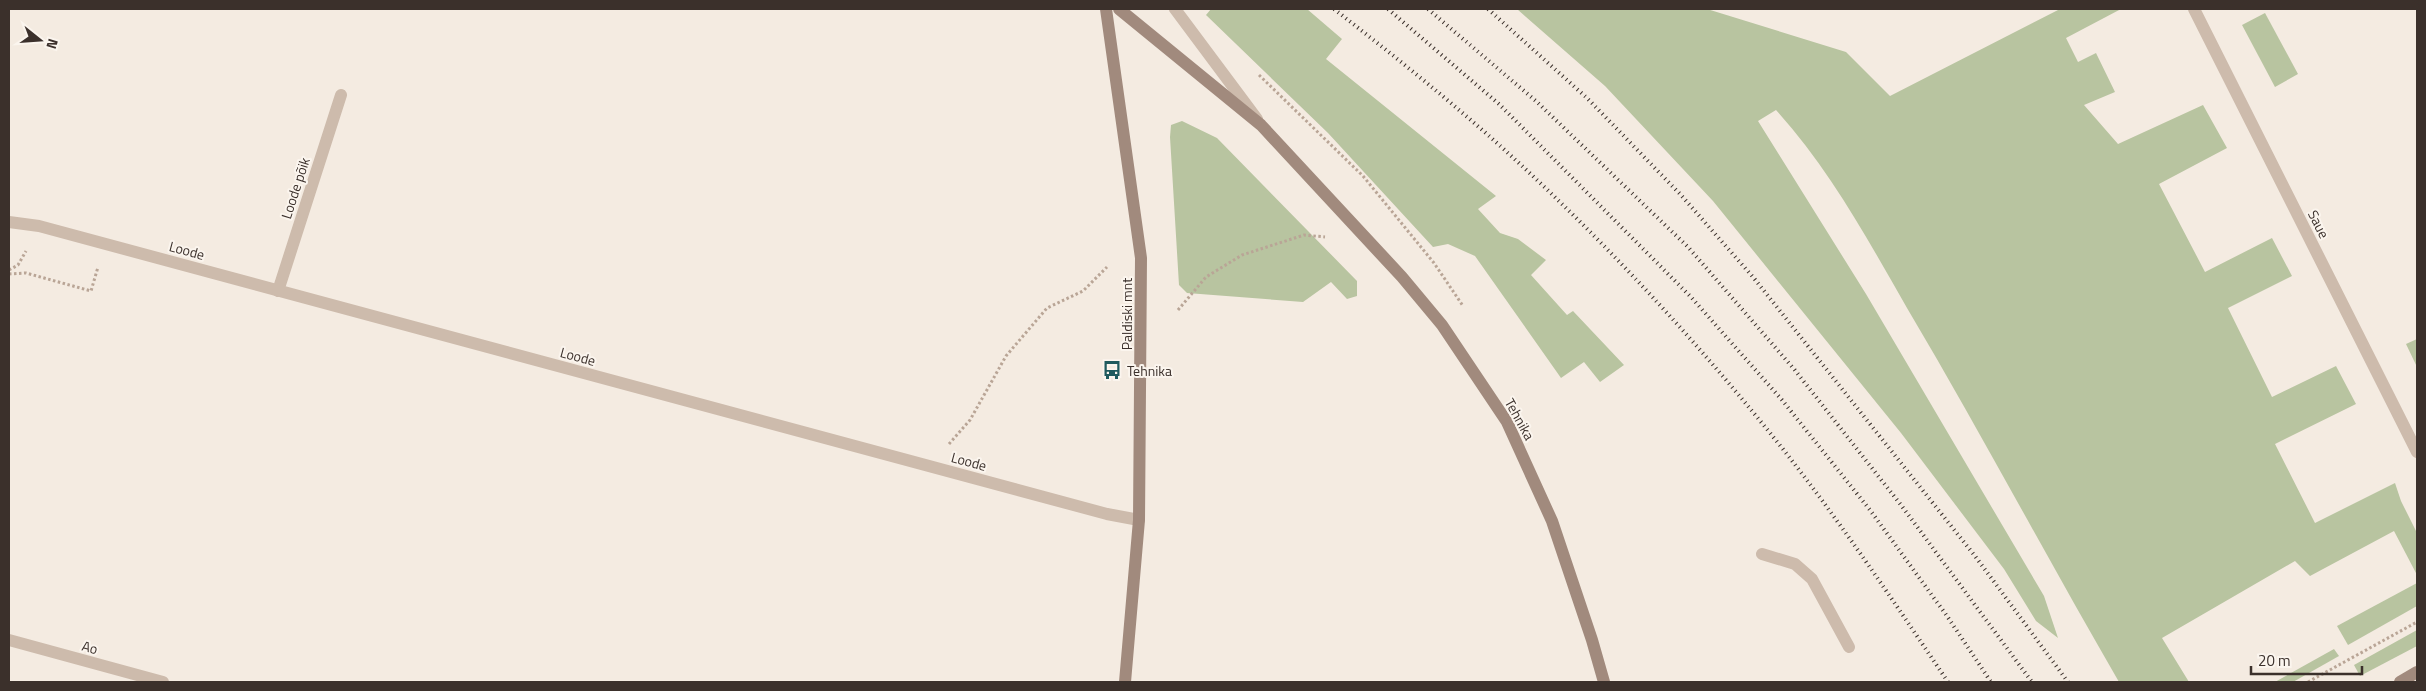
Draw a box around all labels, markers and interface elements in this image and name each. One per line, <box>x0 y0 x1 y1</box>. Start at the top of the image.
north arrow <box>15 15 65 65</box>
text: N <box>41 36 64 52</box>
street label: Loode põik <box>275 154 315 221</box>
street label: Saue <box>2303 206 2335 242</box>
street label: Loode <box>167 235 207 265</box>
street label: Paldiski mnt <box>1116 278 1137 350</box>
street label: Loode <box>558 341 598 371</box>
bus stop icon: Tehnika <box>1101 359 1123 381</box>
place label: Tehnika <box>1127 360 1172 381</box>
street label: Tehnika <box>1500 394 1540 444</box>
street label: Loode <box>949 446 989 476</box>
street label: Ao <box>80 635 100 659</box>
scale bar <box>2251 644 2362 676</box>
text: 20 m <box>2258 649 2291 672</box>

